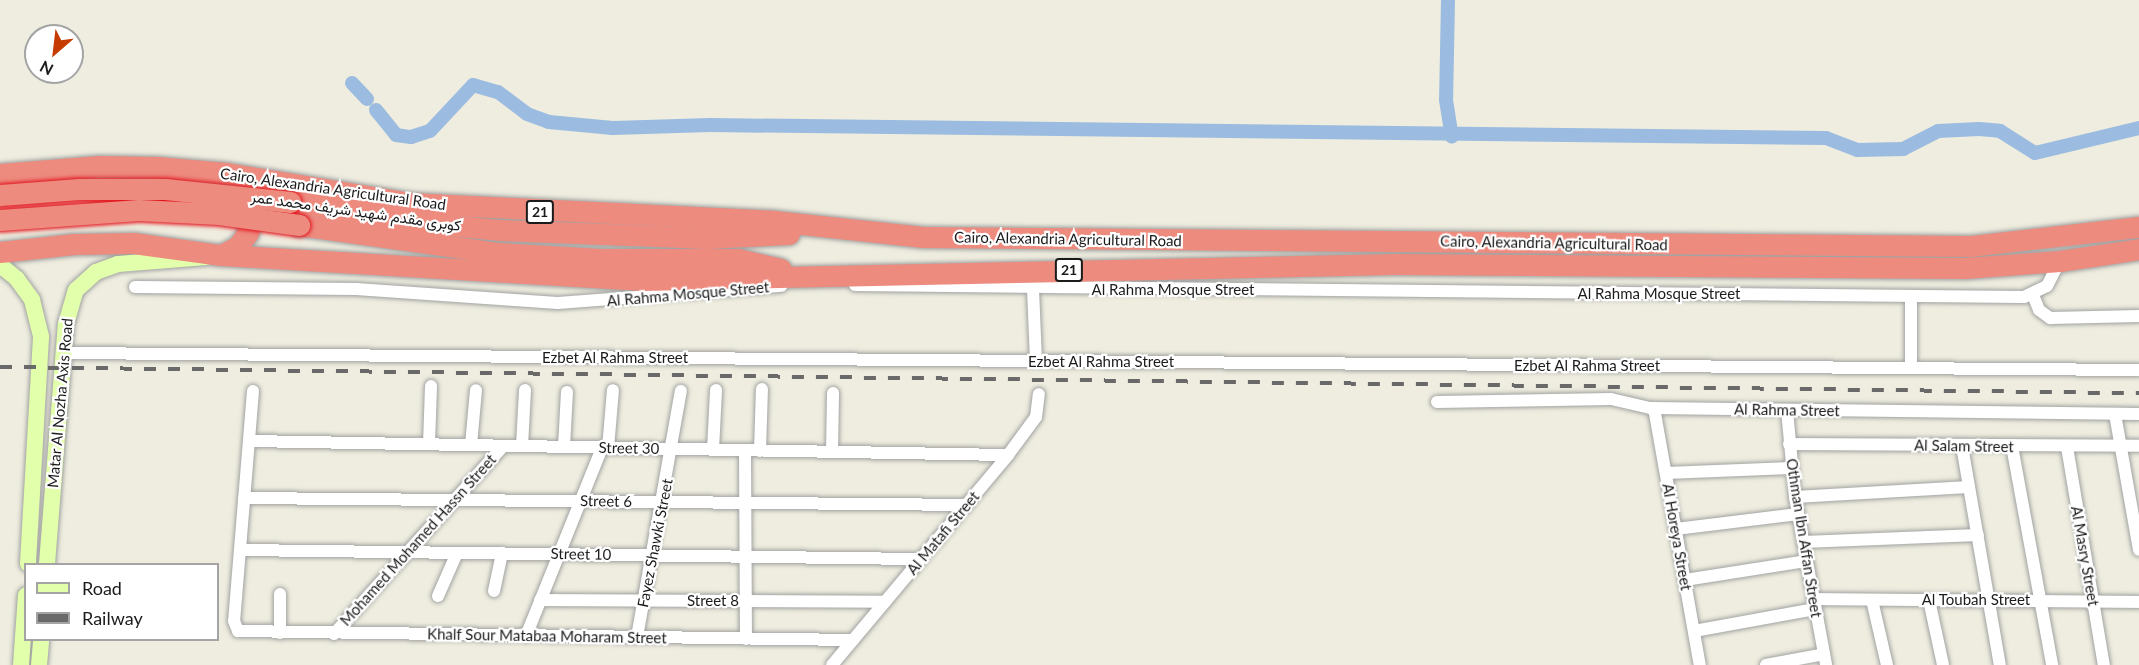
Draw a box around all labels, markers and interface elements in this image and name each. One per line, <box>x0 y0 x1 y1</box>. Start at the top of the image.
north arrow <box>24 24 84 84</box>
text: N <box>36 57 56 80</box>
street label: Cairo, Alexandria Agricultural Road <box>218 164 448 214</box>
street label: كوبرى مقدم شهيد شريف محمد عمر <box>250 187 462 235</box>
road number: 21 <box>525 201 555 223</box>
street label: Cairo, Alexandria Agricultural Road <box>953 228 1183 250</box>
street label: Cairo, Alexandria Agricultural Road <box>1439 232 1669 254</box>
road number: 21 <box>1054 259 1084 281</box>
street label: Al Rahma Mosque Street <box>606 278 770 310</box>
street label: Al Rahma Mosque Street <box>1092 281 1254 299</box>
street label: Al Rahma Mosque Street <box>1578 285 1740 303</box>
street label: Matar Al Nozha Axis Road <box>44 317 76 489</box>
street label: Ezbet Al Rahma Street <box>542 349 688 367</box>
street label: Ezbet Al Rahma Street <box>1028 353 1174 371</box>
street label: Ezbet Al Rahma Street <box>1514 357 1660 375</box>
street label: Al Rahma Street <box>1734 400 1840 420</box>
street label: Al Salam Street <box>1914 436 2014 456</box>
street label: Street 30 <box>598 438 660 458</box>
street label: Mohamed Mohamed Hassn Street <box>336 451 500 629</box>
street label: Othman Ibn Affan Street <box>1782 457 1826 619</box>
street label: Fayez Shawki Street <box>634 477 676 609</box>
street label: Al Horeya Street <box>1659 482 1695 592</box>
street label: Al Matafi Street <box>903 488 983 578</box>
street label: Street 6 <box>580 492 632 510</box>
street label: Al Masry Street <box>2067 504 2103 608</box>
street label: Street 10 <box>550 544 612 564</box>
legend <box>24 563 219 641</box>
text: Road <box>82 577 122 599</box>
street label: Al Toubah Street <box>1922 591 2030 609</box>
street label: Street 8 <box>687 592 739 610</box>
text: Railway <box>82 607 143 629</box>
street label: Khalf Sour Matabaa Moharam Street <box>427 625 667 647</box>

